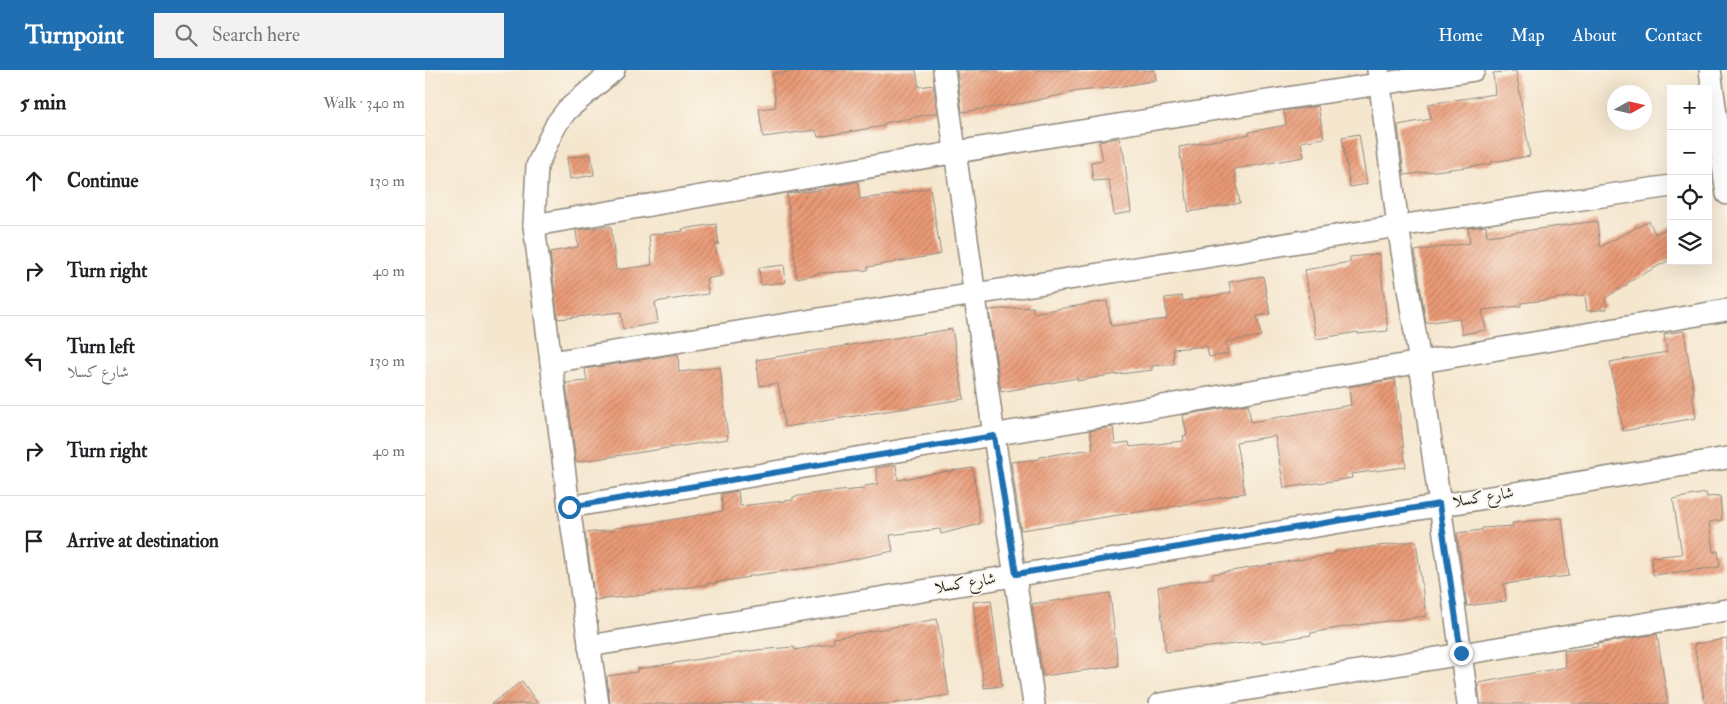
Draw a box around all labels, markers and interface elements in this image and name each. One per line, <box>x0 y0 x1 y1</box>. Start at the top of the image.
search box <box>154 13 504 58</box>
text: Turnpoint <box>25 20 124 51</box>
icon: search <box>172 21 200 49</box>
text: Search here <box>212 23 300 47</box>
text: Home <box>1438 24 1483 47</box>
text: Map <box>1511 24 1545 47</box>
text: About <box>1573 24 1617 47</box>
text: Contact <box>1645 24 1702 47</box>
north arrow <box>1607 85 1652 130</box>
map controls <box>1667 85 1712 265</box>
button: + <box>1667 85 1712 130</box>
text: 5 min <box>20 89 66 116</box>
text: Walk · 340 m <box>323 93 405 113</box>
button: − <box>1667 130 1712 175</box>
icon: ahead <box>20 167 48 195</box>
text: Continue <box>67 169 138 193</box>
text: 130 m <box>369 171 405 191</box>
button: locate <box>1667 175 1712 220</box>
button: layers <box>1667 220 1712 265</box>
icon: right <box>20 257 48 285</box>
text: Turn right <box>67 259 147 283</box>
text: 40 m <box>372 261 405 281</box>
text: Turn left <box>67 335 135 359</box>
icon: left <box>20 347 48 375</box>
text: 130 m <box>369 351 405 371</box>
text: شارع كسلا <box>67 362 129 382</box>
icon: right <box>20 437 48 465</box>
text: Turn right <box>67 439 147 463</box>
text: 40 m <box>372 441 405 461</box>
street label: شارع كسلا <box>1451 482 1516 515</box>
route start <box>558 496 581 519</box>
icon: arrive <box>20 527 48 555</box>
text: Arrive at destination <box>67 529 219 553</box>
street label: شارع كسلا <box>933 568 998 601</box>
route end <box>1450 642 1473 665</box>

